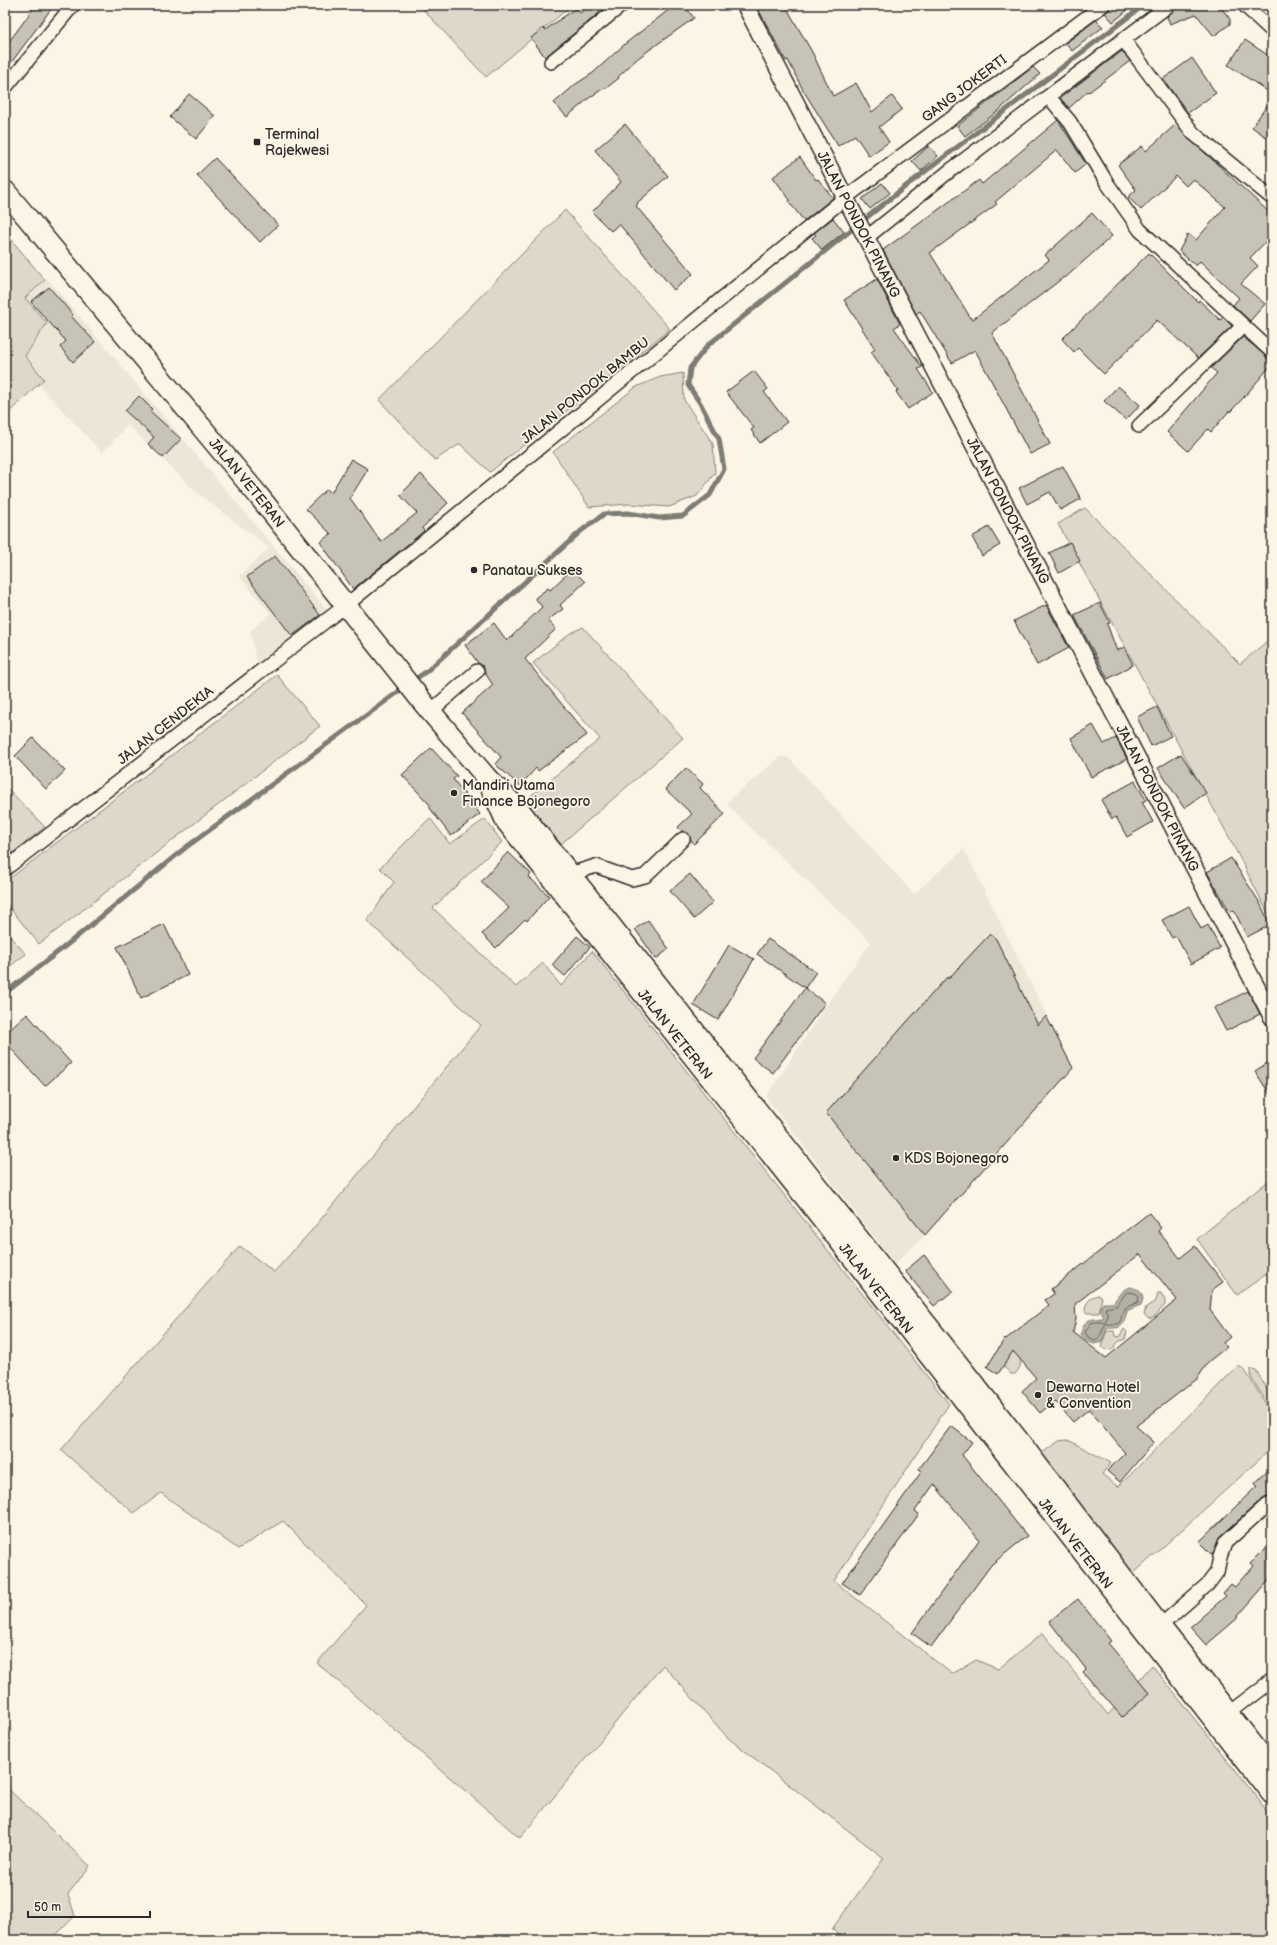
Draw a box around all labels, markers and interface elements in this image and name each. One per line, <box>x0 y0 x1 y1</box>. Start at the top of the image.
street label: GANG JOKERTI <box>918 51 1010 126</box>
place label: Terminal Rajekwesi <box>265 126 329 159</box>
marker: Terminal Rajekwesi <box>252 137 262 147</box>
street label: JALAN PONDOK PINANG <box>813 148 904 301</box>
street label: JALAN PONDOK BAMBU <box>518 334 653 447</box>
street label: JALAN VETERAN <box>205 435 288 531</box>
street label: JALAN PONDOK PINANG <box>963 435 1053 587</box>
place label: Panatau Sukses <box>482 562 582 579</box>
marker: Panatau Sukses <box>469 565 479 575</box>
street label: JALAN CENDEKIA <box>114 682 217 768</box>
street label: JALAN PONDOK PINANG <box>1112 722 1203 875</box>
place label: Mandiri Utama Finance Bojonegoro <box>462 777 590 810</box>
marker: Mandiri Utama Finance Bojonegoro <box>449 788 459 798</box>
street label: JALAN VETERAN <box>634 986 716 1083</box>
place label: KDS Bojonegoro <box>904 1150 1009 1167</box>
marker: KDS Bojonegoro <box>891 1153 901 1163</box>
street label: JALAN VETERAN <box>835 1240 917 1337</box>
place label: Dewarna Hotel & Convention <box>1046 1379 1140 1412</box>
marker: Dewarna Hotel & Convention <box>1033 1390 1043 1400</box>
street label: JALAN VETERAN <box>1035 1495 1116 1592</box>
scale bar <box>28 1893 150 1919</box>
text: 50 m <box>34 1900 61 1915</box>

